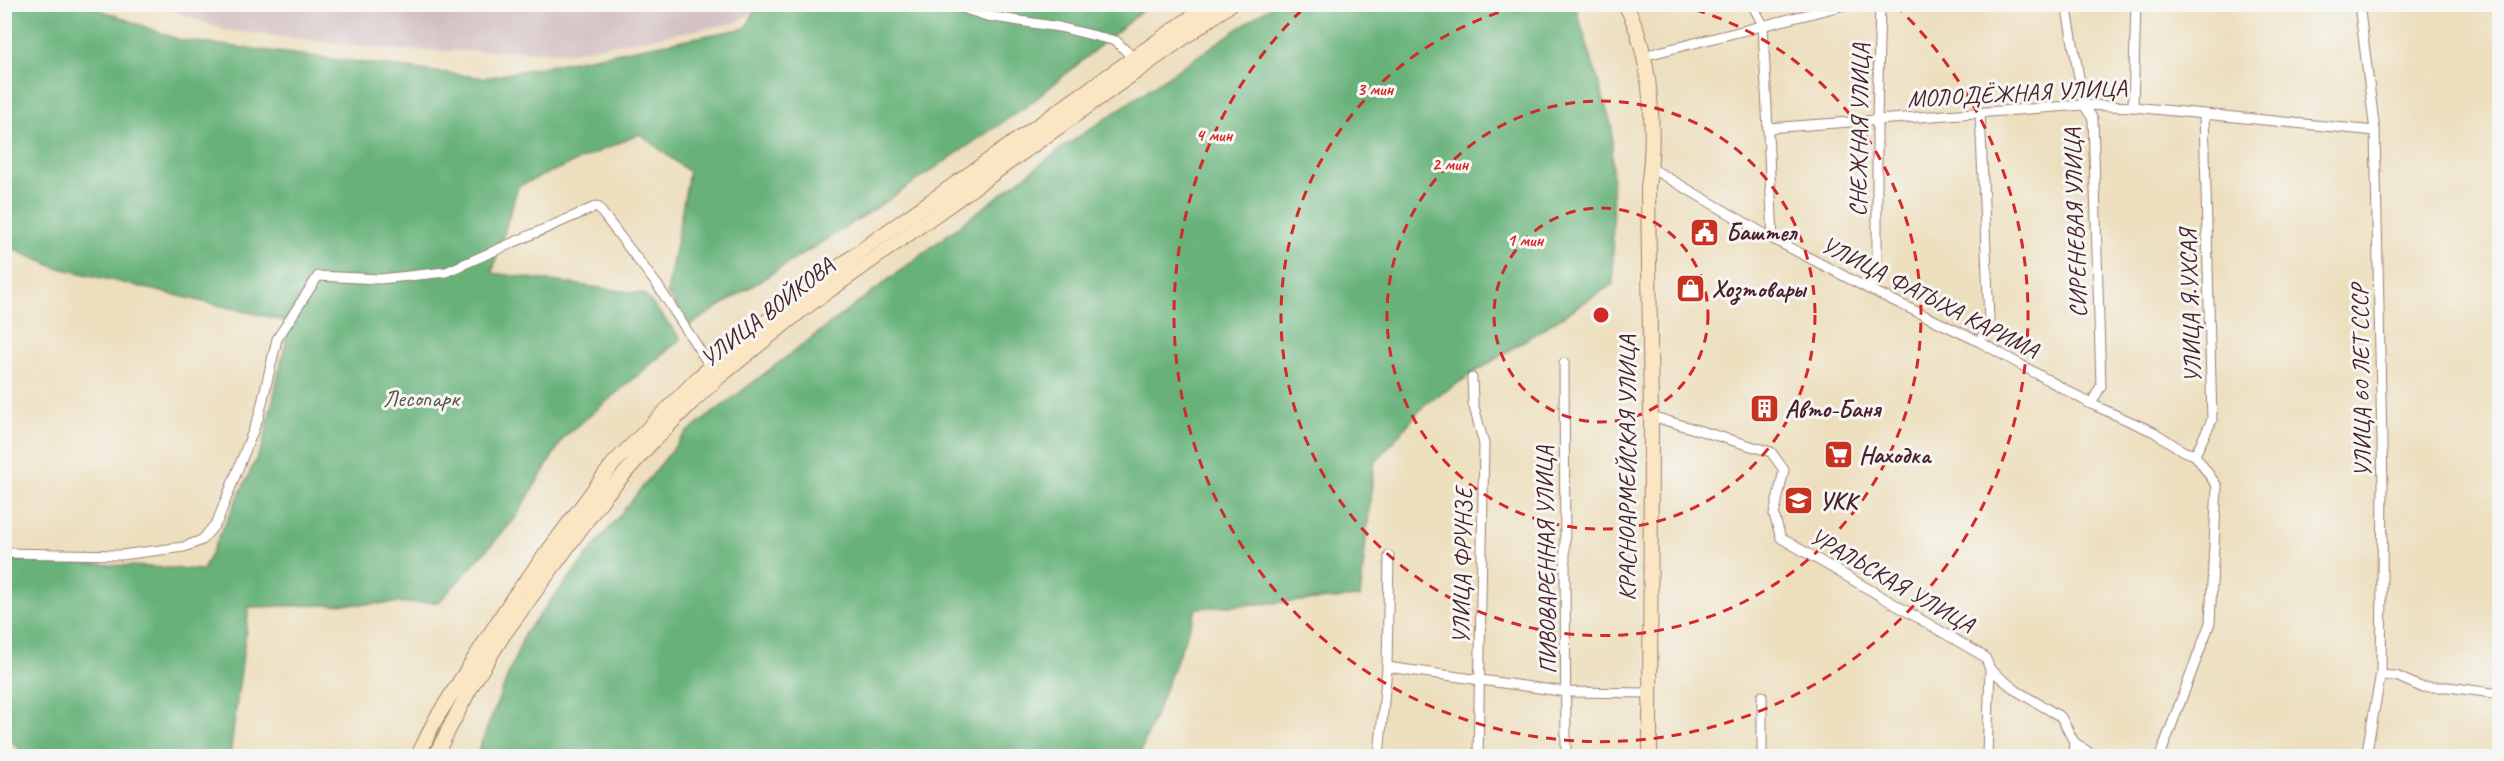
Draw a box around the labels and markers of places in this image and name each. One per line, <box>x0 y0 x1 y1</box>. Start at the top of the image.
public building icon: Баштел <box>1689 216 1721 248</box>
place label: Баштел <box>1726 217 1799 247</box>
shop icon: Хозтовары <box>1675 273 1707 305</box>
place label: Хозтовары <box>1712 274 1807 305</box>
centre of rings <box>1591 305 1611 325</box>
building icon: Авто-Баня <box>1748 393 1780 425</box>
place label: Авто-Баня <box>1785 394 1882 424</box>
supermarket icon: Находка <box>1822 439 1854 471</box>
place label: Находка <box>1859 440 1933 470</box>
school or university icon: УКК <box>1782 485 1814 517</box>
place label: УКК <box>1819 486 1861 516</box>

